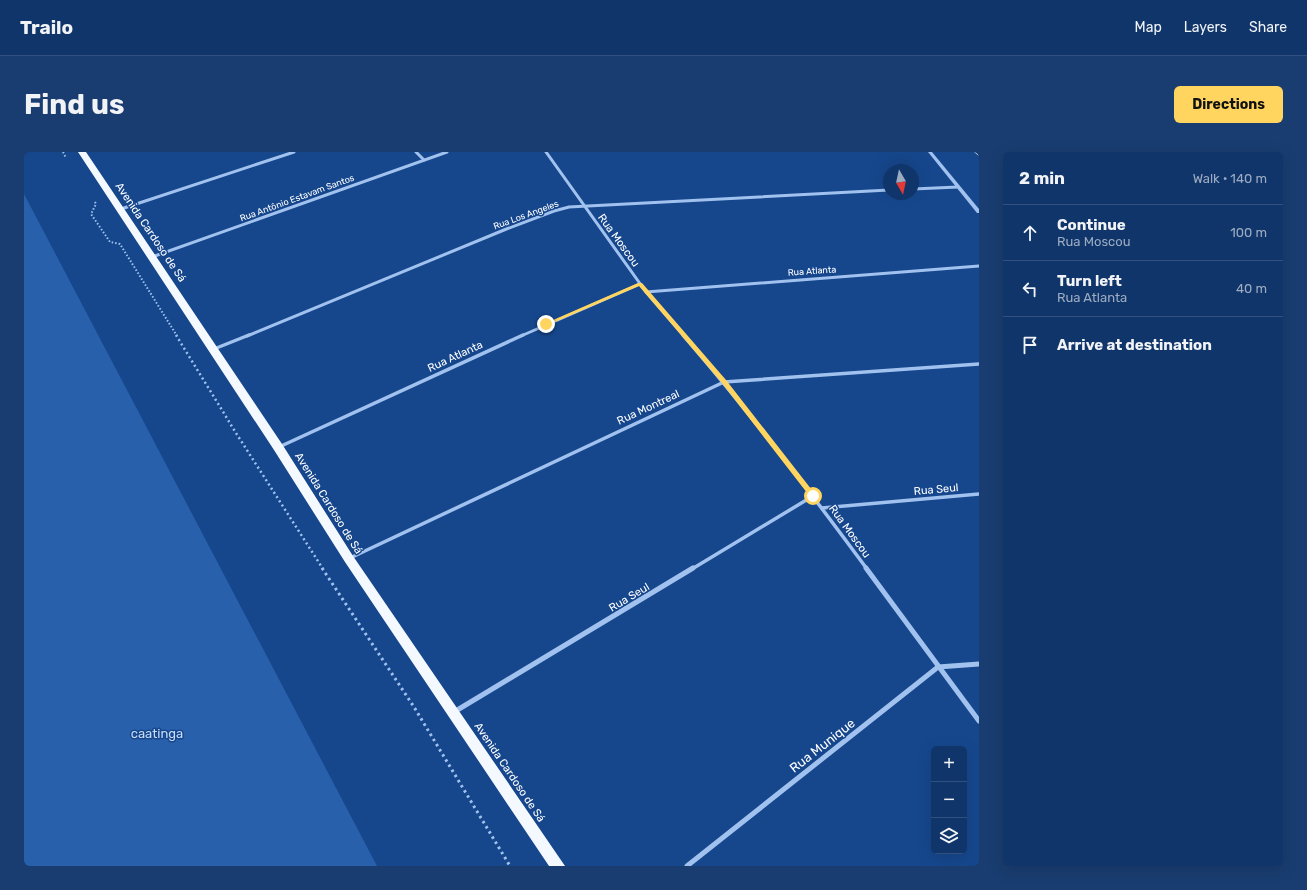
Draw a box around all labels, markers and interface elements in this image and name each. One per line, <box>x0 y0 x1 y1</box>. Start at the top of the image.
text: Trailo <box>20 16 73 39</box>
text: Map <box>1135 19 1162 36</box>
text: Layers <box>1184 19 1227 36</box>
text: Share <box>1249 19 1287 36</box>
button: Directions <box>1174 86 1283 123</box>
text: Find us <box>24 88 124 121</box>
north arrow <box>883 164 919 200</box>
text: 2 min <box>1019 168 1065 188</box>
text: Walk · 140 m <box>1193 171 1267 186</box>
street label: Rua Antônio Estavam Santos <box>238 172 356 223</box>
street label: Avenida Cardoso de Sá <box>112 180 189 284</box>
street label: Rua Los Angeles <box>492 198 560 231</box>
street label: Rua Moscou <box>595 211 642 269</box>
text: Continue <box>1057 216 1126 234</box>
icon: ahead <box>1019 222 1041 244</box>
text: 100 m <box>1230 225 1267 240</box>
text: Rua Moscou <box>1057 234 1131 249</box>
street label: Rua Atlanta <box>787 264 837 278</box>
text: Turn left <box>1057 272 1122 290</box>
icon: left <box>1019 278 1041 300</box>
text: 40 m <box>1236 281 1267 296</box>
text: Rua Atlanta <box>1057 290 1127 305</box>
route end <box>537 315 555 333</box>
icon: arrive <box>1019 334 1041 356</box>
text: Arrive at destination <box>1057 336 1212 354</box>
street label: Rua Atlanta <box>426 338 485 375</box>
street label: Rua Montreal <box>615 387 682 428</box>
street label: Avenida Cardoso de Sá <box>292 450 365 556</box>
street label: Rua Seul <box>913 481 959 498</box>
route start <box>804 487 822 505</box>
street label: Rua Moscou <box>826 502 873 560</box>
street label: Rua Seul <box>607 580 652 615</box>
street label: Rua Munique <box>787 715 858 776</box>
street label: Avenida Cardoso de Sá <box>471 720 548 824</box>
park label: caatinga <box>131 726 183 742</box>
map controls <box>931 746 967 854</box>
button: + <box>931 746 967 782</box>
button: − <box>931 782 967 818</box>
button: layers <box>931 818 967 854</box>

